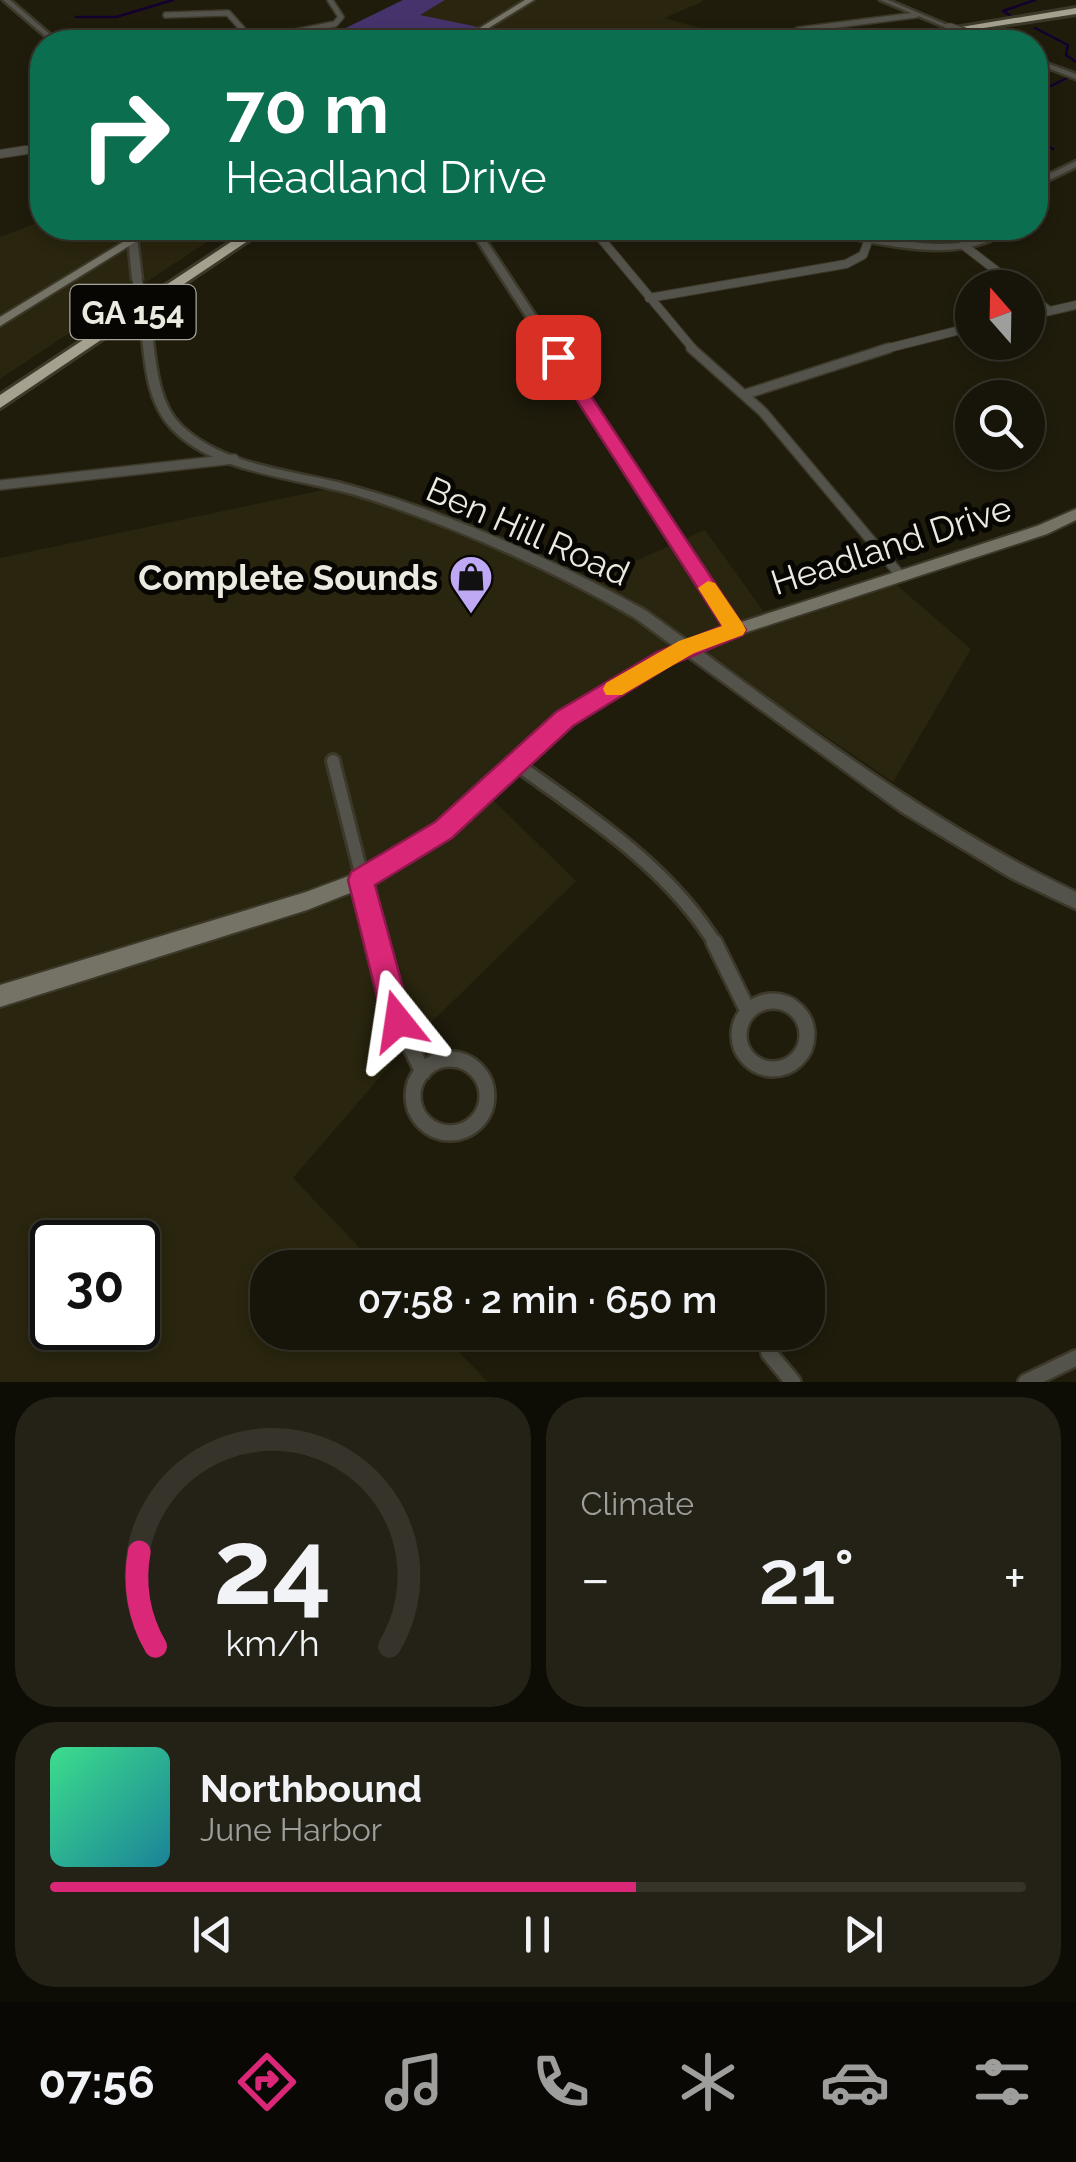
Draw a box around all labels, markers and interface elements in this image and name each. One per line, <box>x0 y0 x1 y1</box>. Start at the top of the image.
text: 70 m <box>225 67 389 149</box>
icon: right <box>60 70 190 200</box>
text: Headland Drive <box>225 151 547 204</box>
north arrow <box>955 270 1045 360</box>
map controls <box>955 270 1045 470</box>
road number: GA 154 <box>70 285 196 339</box>
pin <box>516 315 601 400</box>
icon: arrive <box>531 330 586 385</box>
button: search <box>955 380 1045 470</box>
street label: Ben Hill Road <box>420 468 636 594</box>
street label: Headland Drive <box>766 487 1016 603</box>
shop icon: Complete Sounds <box>448 554 494 615</box>
place label: Complete Sounds <box>138 557 438 598</box>
position arrow <box>346 969 450 1073</box>
speed limit sign: 30 <box>30 1220 160 1350</box>
text: 07:58 · 2 min · 650 m <box>358 1277 717 1322</box>
text: Climate <box>581 1485 694 1522</box>
text: 24 <box>214 1506 332 1628</box>
text: 21° <box>759 1533 855 1622</box>
text: − <box>581 1546 610 1611</box>
text: + <box>1003 1546 1026 1611</box>
text: km/h <box>226 1622 320 1664</box>
text: Northbound <box>200 1766 422 1811</box>
text: June Harbor <box>200 1811 382 1848</box>
icon: previous <box>185 1907 240 1962</box>
icon: pause <box>510 1907 565 1962</box>
icon: next <box>836 1907 891 1962</box>
icon: directions <box>232 2047 302 2117</box>
icon: music <box>379 2047 449 2117</box>
icon: phone <box>526 2047 596 2117</box>
icon: climate <box>673 2047 743 2117</box>
icon: car <box>820 2047 890 2117</box>
icon: filters <box>967 2047 1037 2117</box>
text: 07:56 <box>39 2056 155 2109</box>

